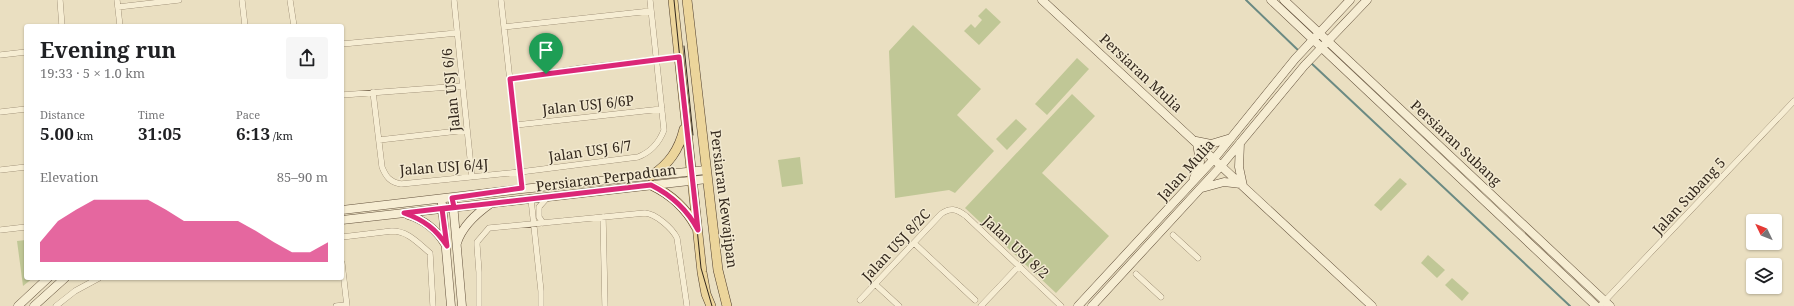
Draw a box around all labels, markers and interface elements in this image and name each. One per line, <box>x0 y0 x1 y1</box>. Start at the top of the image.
street label: Persiaran Mulia <box>1096 29 1187 116</box>
pin <box>529 33 563 74</box>
text: Evening run <box>40 34 176 64</box>
button: share <box>286 37 328 79</box>
icon: arrive <box>535 39 557 61</box>
street label: Jalan USJ 6/6 <box>437 47 464 134</box>
text: 19:33 · 5 × 1.0 km <box>40 64 145 82</box>
street label: Jalan USJ 6/6P <box>540 90 635 119</box>
street label: Persiaran Subang <box>1407 96 1506 190</box>
text: Distance <box>40 107 85 122</box>
text: Time <box>138 107 165 122</box>
text: Pace <box>236 107 260 122</box>
text: 5.00 <box>40 122 74 145</box>
text: 31:05 <box>138 122 182 145</box>
text: 6:13 <box>236 122 270 145</box>
text: km <box>74 128 94 143</box>
text: /km <box>270 128 293 143</box>
street label: Persiaran Kewajipan <box>707 129 742 269</box>
street label: Jalan USJ 6/7 <box>546 135 633 166</box>
street label: Jalan Mulia <box>1152 135 1218 205</box>
street label: Jalan Subang 5 <box>1647 153 1729 239</box>
street label: Jalan USJ 6/4J <box>398 154 489 179</box>
street label: Persiaran Perpaduan <box>535 159 677 196</box>
text: Elevation <box>40 168 99 186</box>
text: 85–90 m <box>277 168 328 186</box>
street label: Jalan USJ 8/2C <box>857 204 934 286</box>
street label: Jalan USJ 8/2 <box>979 210 1053 282</box>
north arrow <box>1746 214 1782 250</box>
map controls <box>1746 214 1782 294</box>
button: layers <box>1746 258 1782 294</box>

